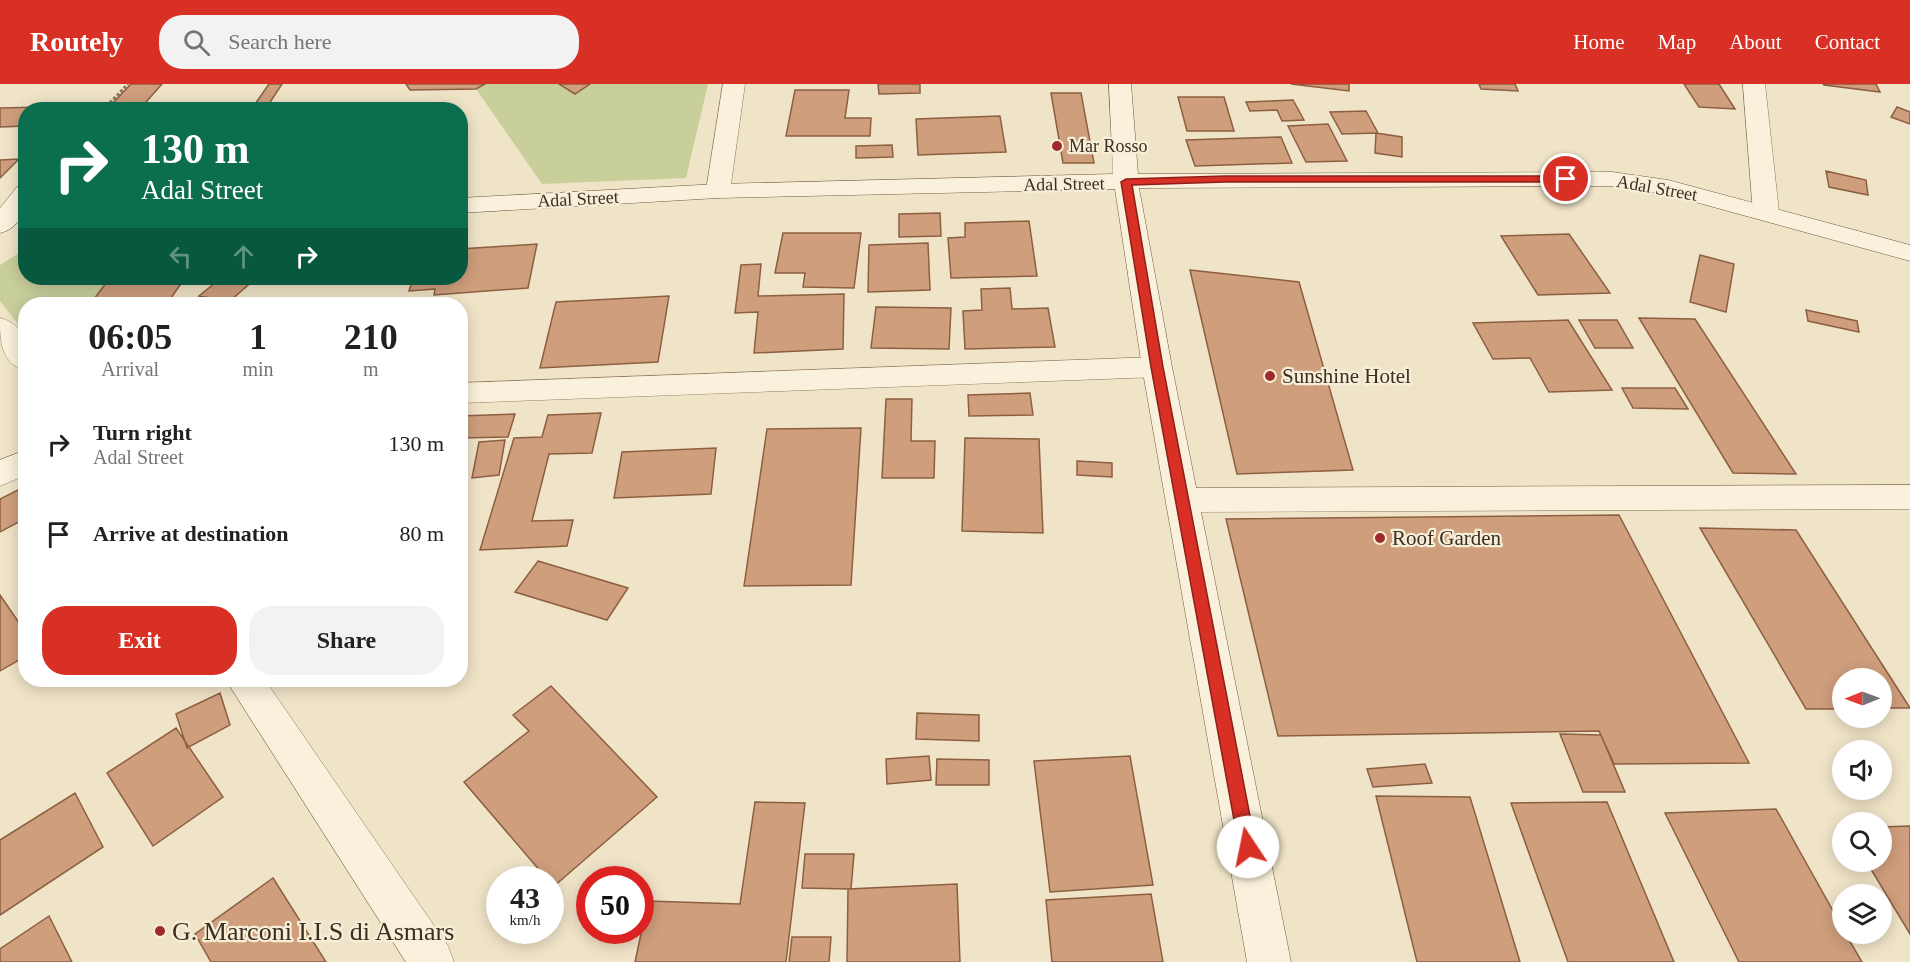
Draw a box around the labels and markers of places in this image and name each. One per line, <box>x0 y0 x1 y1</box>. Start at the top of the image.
place label: Mar Rosso <box>1069 136 1148 156</box>
marker: Mar Rosso <box>1050 139 1064 153</box>
pin <box>1540 153 1591 204</box>
place label: Sunshine Hotel <box>1282 364 1411 388</box>
marker: Sunshine Hotel <box>1263 369 1277 383</box>
place label: Roof Garden <box>1392 526 1502 550</box>
marker: Roof Garden <box>1373 531 1387 545</box>
place label: G. Marconi I.I.S di Asmars <box>172 917 454 946</box>
marker: G. Marconi I.I.S di Asmars <box>153 924 167 938</box>

